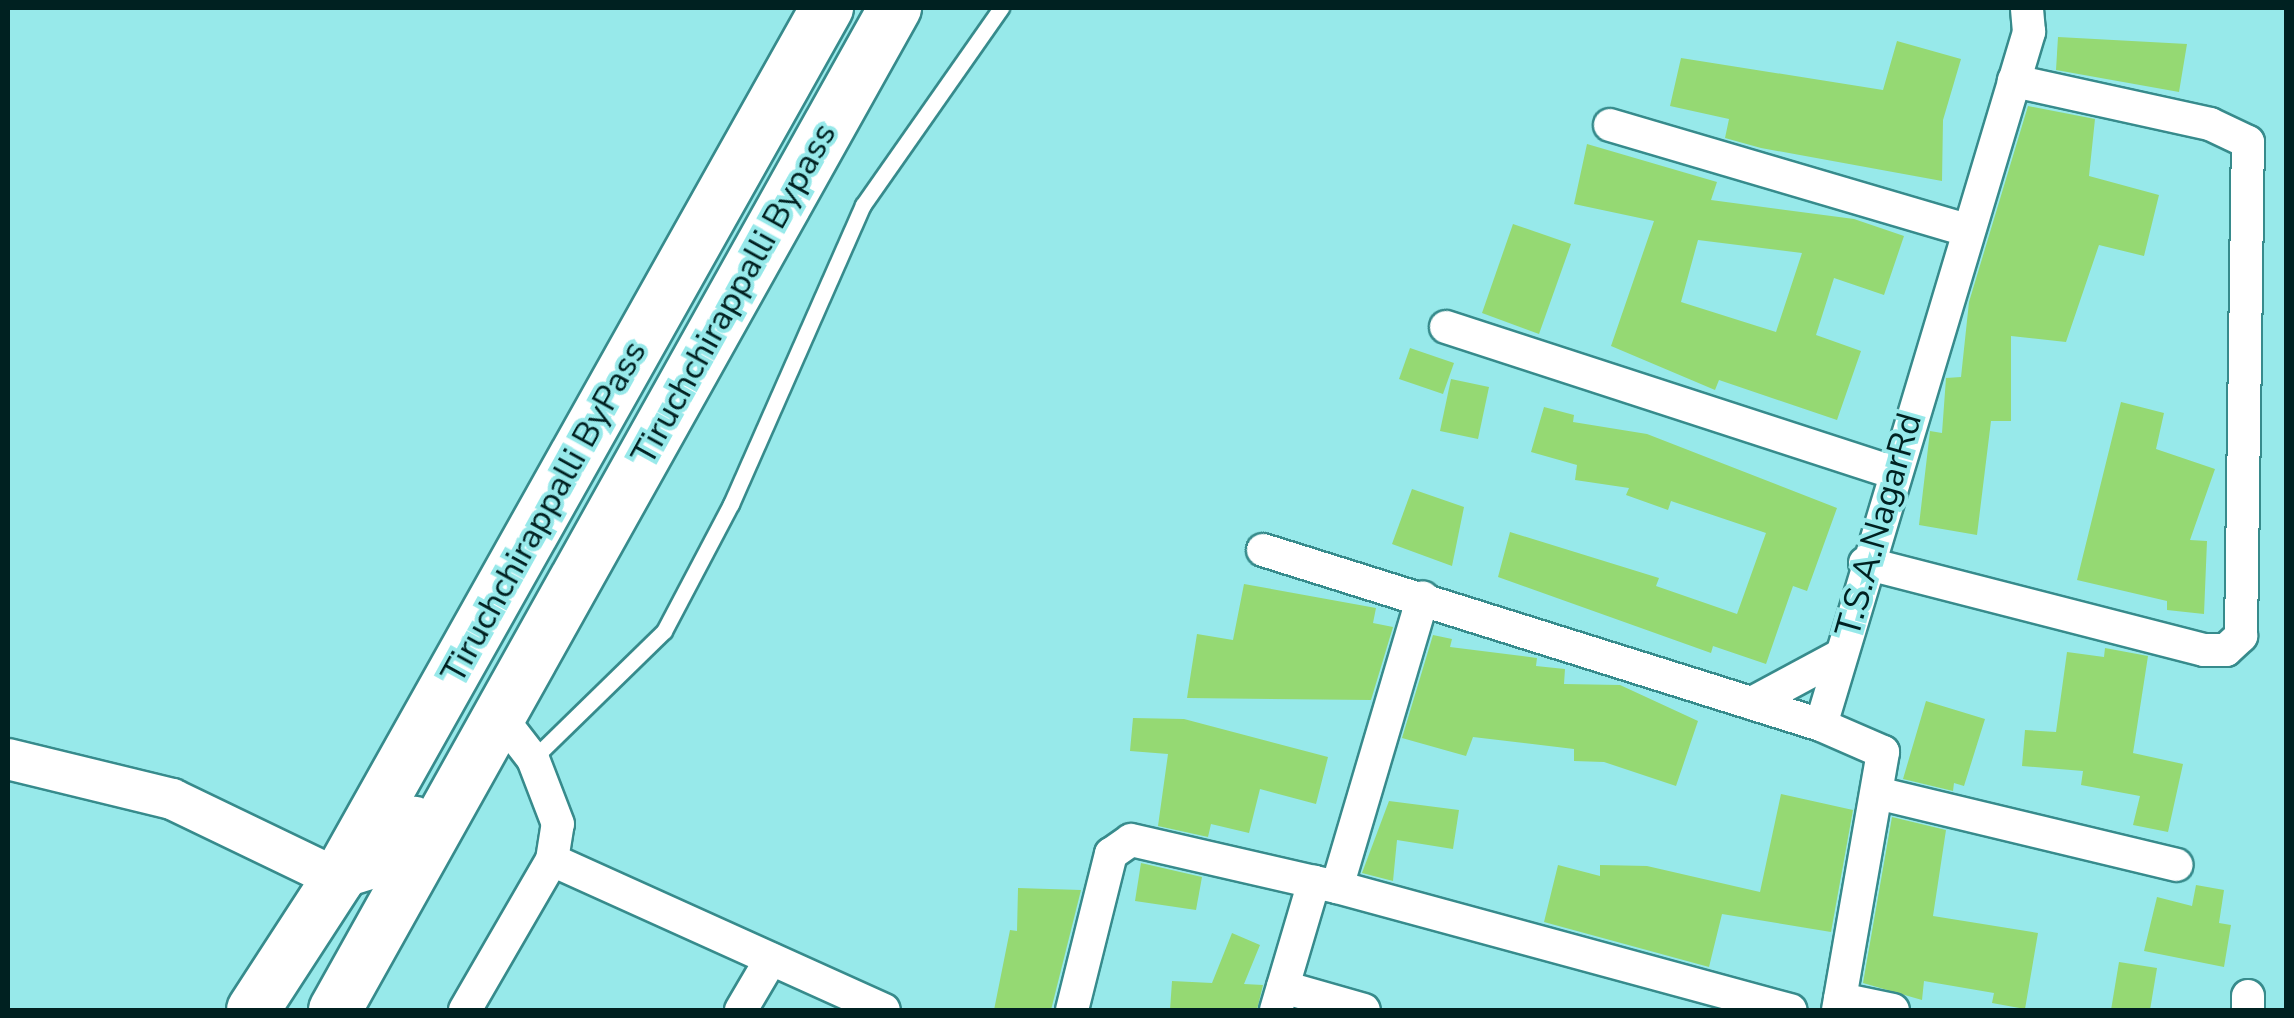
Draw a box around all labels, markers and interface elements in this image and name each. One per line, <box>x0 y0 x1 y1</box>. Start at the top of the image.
street label: Tiruchchirappalli Bypass <box>623 116 845 472</box>
street label: Tiruchchirappalli ByPass <box>432 333 656 691</box>
street label: T.S.A.NagarRd <box>1827 408 1931 642</box>

